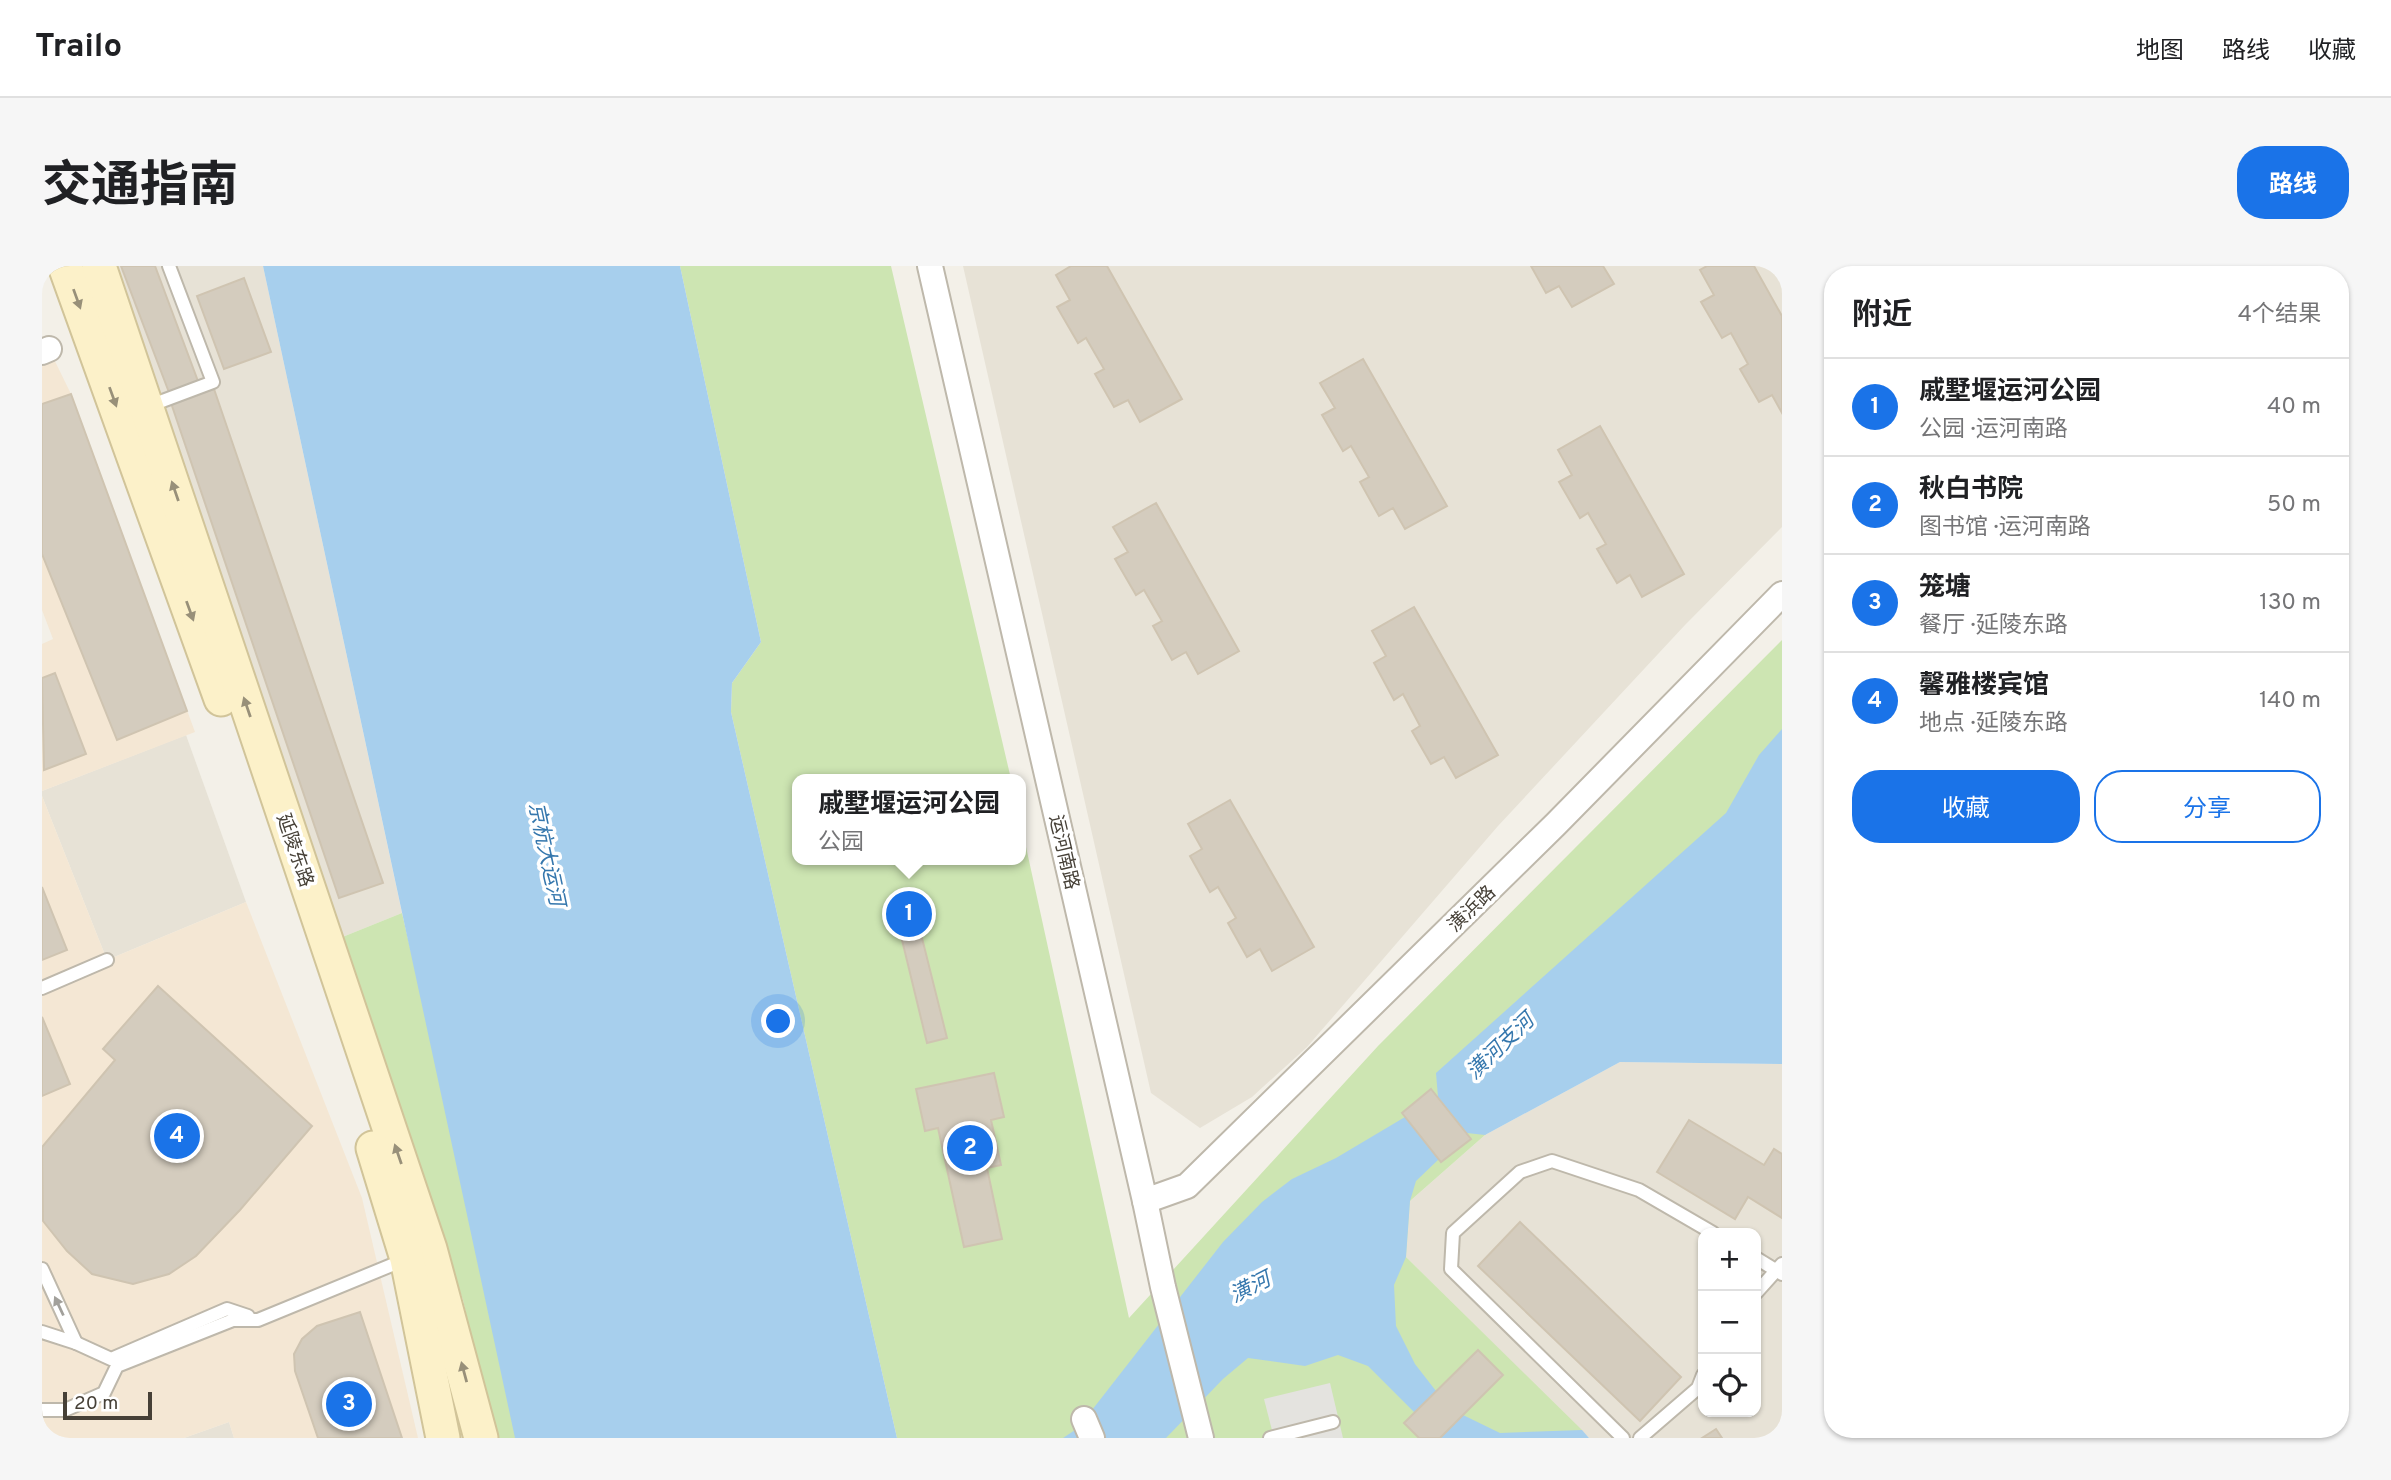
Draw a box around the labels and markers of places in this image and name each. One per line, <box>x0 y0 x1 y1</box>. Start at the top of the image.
pin: 1 <box>886 888 932 940</box>
pin: 4 <box>154 1110 200 1162</box>
pin: 2 <box>947 1122 993 1174</box>
pin: 3 <box>326 1378 372 1430</box>

